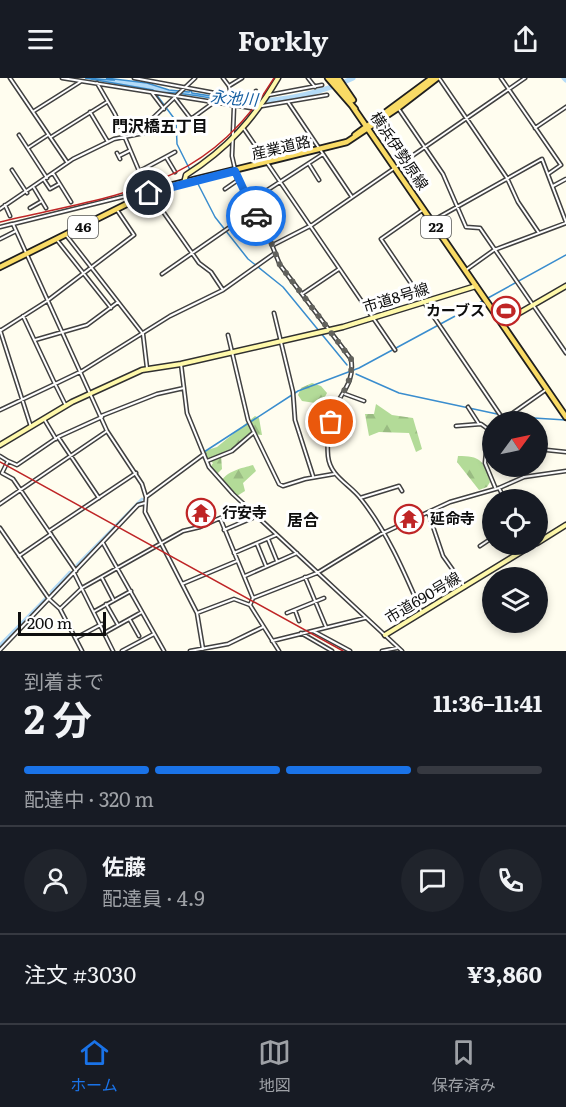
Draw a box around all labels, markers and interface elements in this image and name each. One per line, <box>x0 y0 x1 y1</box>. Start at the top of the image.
text: Forkly <box>238 19 328 59</box>
icon: menu <box>24 23 57 56</box>
icon: share <box>509 23 542 56</box>
water label: 永池川 <box>209 83 261 111</box>
street label: 横浜伊勢原線 <box>366 106 435 194</box>
district label: 門沢橋五丁目 <box>112 113 208 137</box>
street label: 産業道路 <box>249 129 312 164</box>
pin <box>123 167 174 218</box>
icon: home <box>132 176 165 209</box>
courier <box>226 186 286 246</box>
icon: car <box>240 200 273 233</box>
road number: 46 <box>68 216 98 238</box>
road number: 22 <box>421 216 451 238</box>
street label: 市道8号線 <box>360 276 432 318</box>
sports icon: カーブス <box>490 295 522 327</box>
place label: カーブス <box>426 298 485 321</box>
pin <box>305 396 356 447</box>
icon: bag <box>314 405 347 438</box>
north arrow <box>482 411 548 477</box>
map controls <box>482 411 548 633</box>
button: locate <box>482 489 548 555</box>
temple icon: 行安寺 <box>185 497 217 529</box>
place label: 行安寺 <box>222 500 267 523</box>
temple icon: 延命寺 <box>393 503 425 535</box>
place label: 延命寺 <box>430 506 475 529</box>
district label: 居合 <box>287 507 319 531</box>
street label: 市道690号線 <box>380 565 464 628</box>
button: layers <box>482 567 548 633</box>
scale bar <box>18 609 106 636</box>
text: 200 m <box>27 610 72 634</box>
text: 到着まで <box>24 665 104 695</box>
text: 11:36–11:41 <box>433 686 542 719</box>
text: 2 分 <box>24 688 92 746</box>
text: 配達中 · 320 m <box>24 783 154 813</box>
button: person <box>24 849 87 912</box>
text: 佐藤 <box>102 849 146 882</box>
button: chat <box>401 849 464 912</box>
button: phone <box>479 849 542 912</box>
text: 配達員 · 4.9 <box>102 882 205 912</box>
text: 注文 #3030 <box>24 957 136 990</box>
text: ¥3,860 <box>467 957 542 990</box>
tab: ホーム <box>70 1036 118 1096</box>
tab: 地図 <box>258 1036 291 1096</box>
tab: 保存済み <box>432 1036 496 1096</box>

